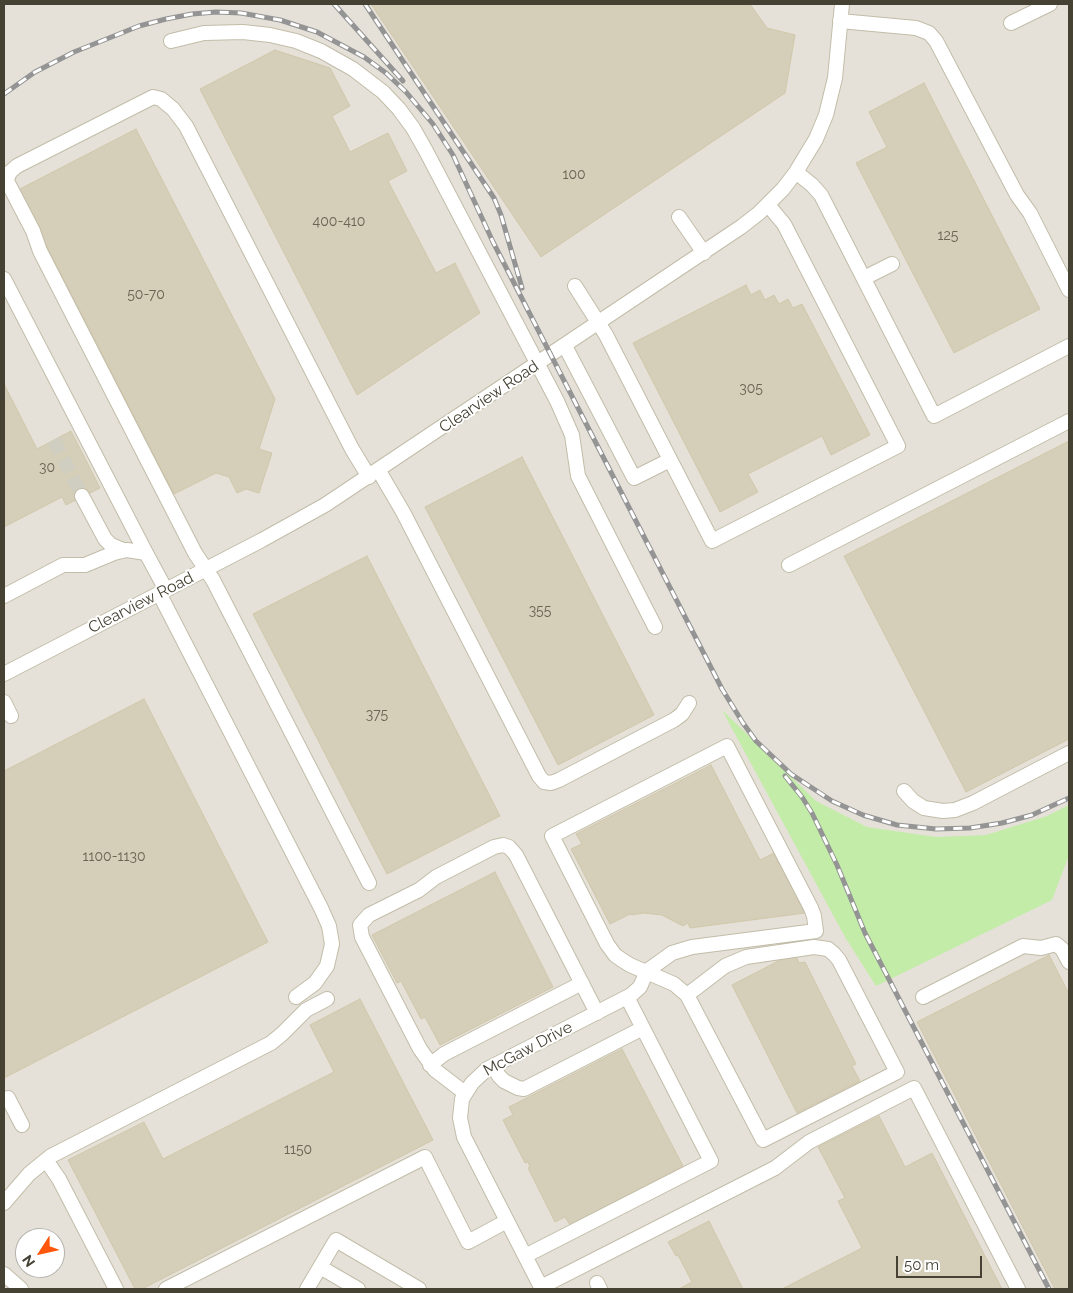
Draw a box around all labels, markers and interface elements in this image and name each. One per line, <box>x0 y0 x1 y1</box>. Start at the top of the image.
house number: 100 <box>562 167 586 183</box>
house number: 400-410 <box>313 214 365 230</box>
house number: 125 <box>938 228 958 244</box>
house number: 50-70 <box>127 287 165 303</box>
street label: Clearview Road <box>436 357 542 437</box>
house number: 305 <box>739 381 763 397</box>
house number: 30 <box>39 460 55 476</box>
street label: Clearview Road <box>85 568 197 638</box>
house number: 355 <box>529 603 551 619</box>
house number: 375 <box>366 707 388 723</box>
house number: 1100-1130 <box>83 849 145 865</box>
street label: McGaw Drive <box>480 1018 576 1080</box>
house number: 1150 <box>284 1142 312 1158</box>
north arrow <box>15 1228 65 1278</box>
scale bar <box>898 1246 984 1278</box>
text: N <box>19 1252 38 1270</box>
text: 50 m <box>904 1256 939 1274</box>

